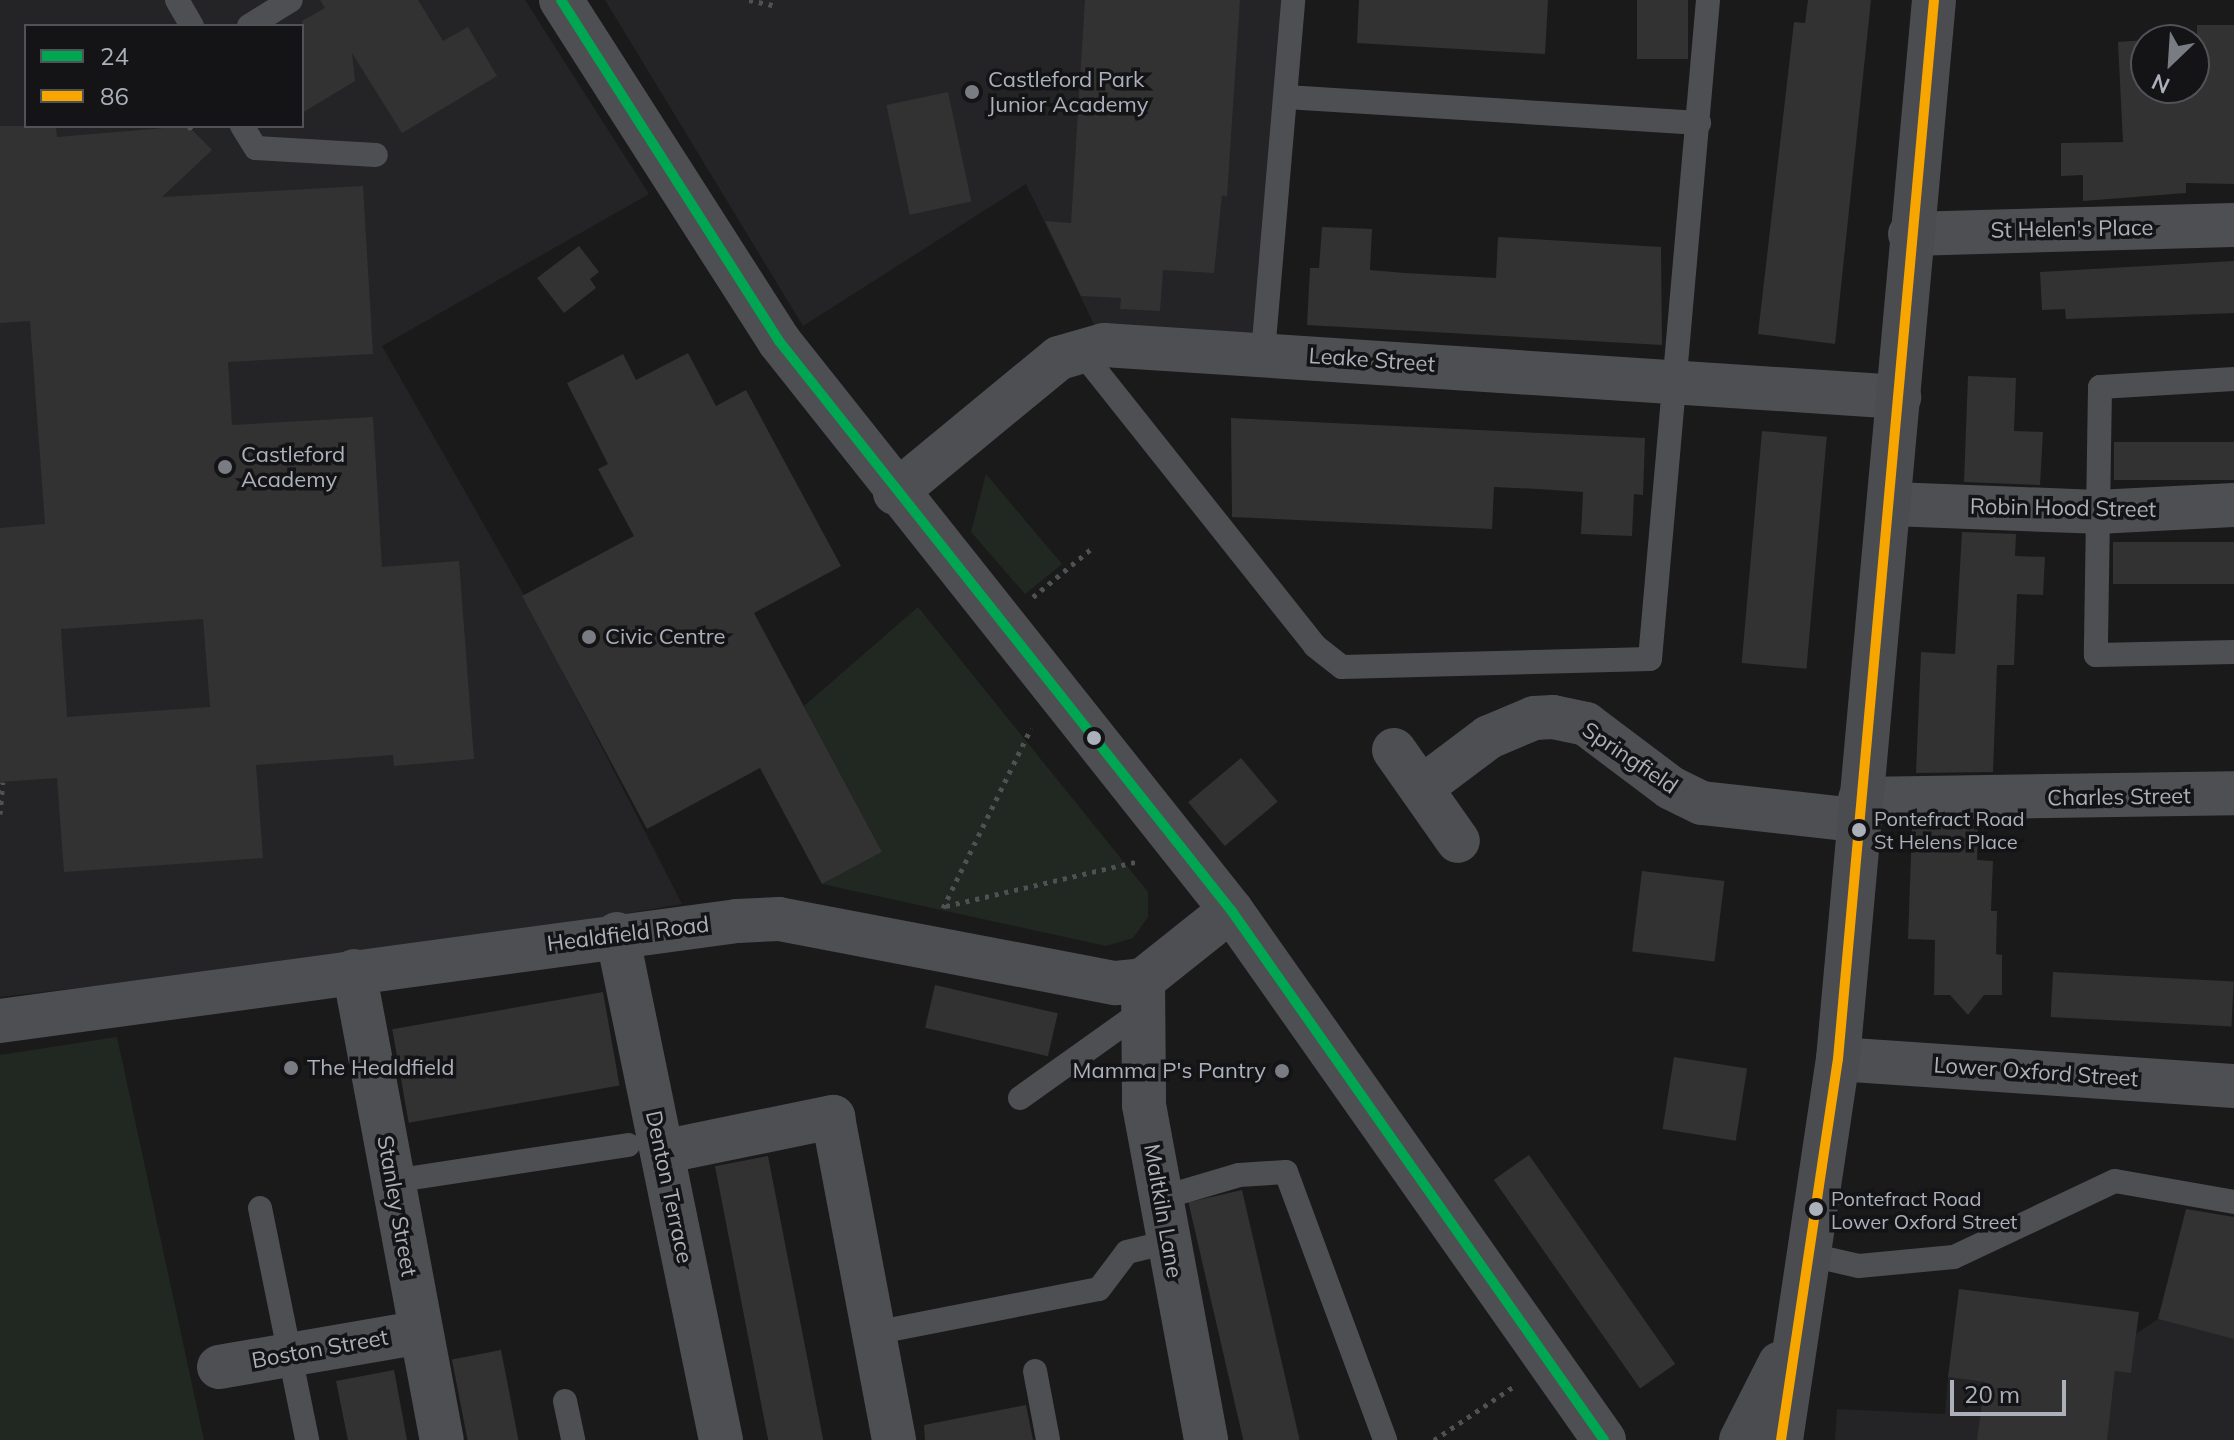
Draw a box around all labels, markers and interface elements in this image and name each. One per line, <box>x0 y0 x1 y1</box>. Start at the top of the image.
legend <box>24 24 304 128</box>
north arrow <box>2130 24 2210 104</box>
text: 24 <box>100 41 129 71</box>
place label: Castleford Park Junior Academy <box>988 66 1148 118</box>
text: N <box>2147 68 2174 100</box>
text: 86 <box>100 81 129 111</box>
marker: Castleford Park Junior Academy <box>963 83 981 101</box>
street label: St Helen's Place <box>1990 214 2154 244</box>
street label: Leake Street <box>1308 342 1436 378</box>
place label: Castleford Academy <box>241 441 345 492</box>
marker: Castleford Academy <box>216 458 234 476</box>
street label: Robin Hood Street <box>1970 493 2156 523</box>
place label: Civic Centre <box>605 624 725 650</box>
marker: Civic Centre <box>580 628 598 646</box>
street label: Springfield <box>1577 716 1683 800</box>
unlabelled marker <box>1086 730 1102 746</box>
street label: Charles Street <box>2047 783 2191 811</box>
place label: Pontefract Road St Helens Place <box>1874 806 2025 853</box>
marker: Pontefract Road St Helens Place <box>1851 822 1867 838</box>
street label: Healdfield Road <box>545 911 711 957</box>
street label: Lower Oxford Street <box>1933 1052 2139 1092</box>
place label: The Healdfield <box>307 1055 454 1081</box>
place label: Mamma P's Pantry <box>1073 1058 1266 1084</box>
marker: The Healdfield <box>282 1059 300 1077</box>
marker: Mamma P's Pantry <box>1273 1062 1291 1080</box>
street label: Denton Terrace <box>640 1108 698 1266</box>
street label: Stanley Street <box>372 1133 422 1279</box>
street label: Maltkiln Lane <box>1138 1142 1188 1280</box>
place label: Pontefract Road Lower Oxford Street <box>1831 1186 2017 1233</box>
marker: Pontefract Road Lower Oxford Street <box>1808 1201 1824 1217</box>
street label: Boston Street <box>250 1324 390 1374</box>
scale bar <box>1954 1364 2070 1414</box>
text: 20 m <box>1964 1379 2020 1409</box>

